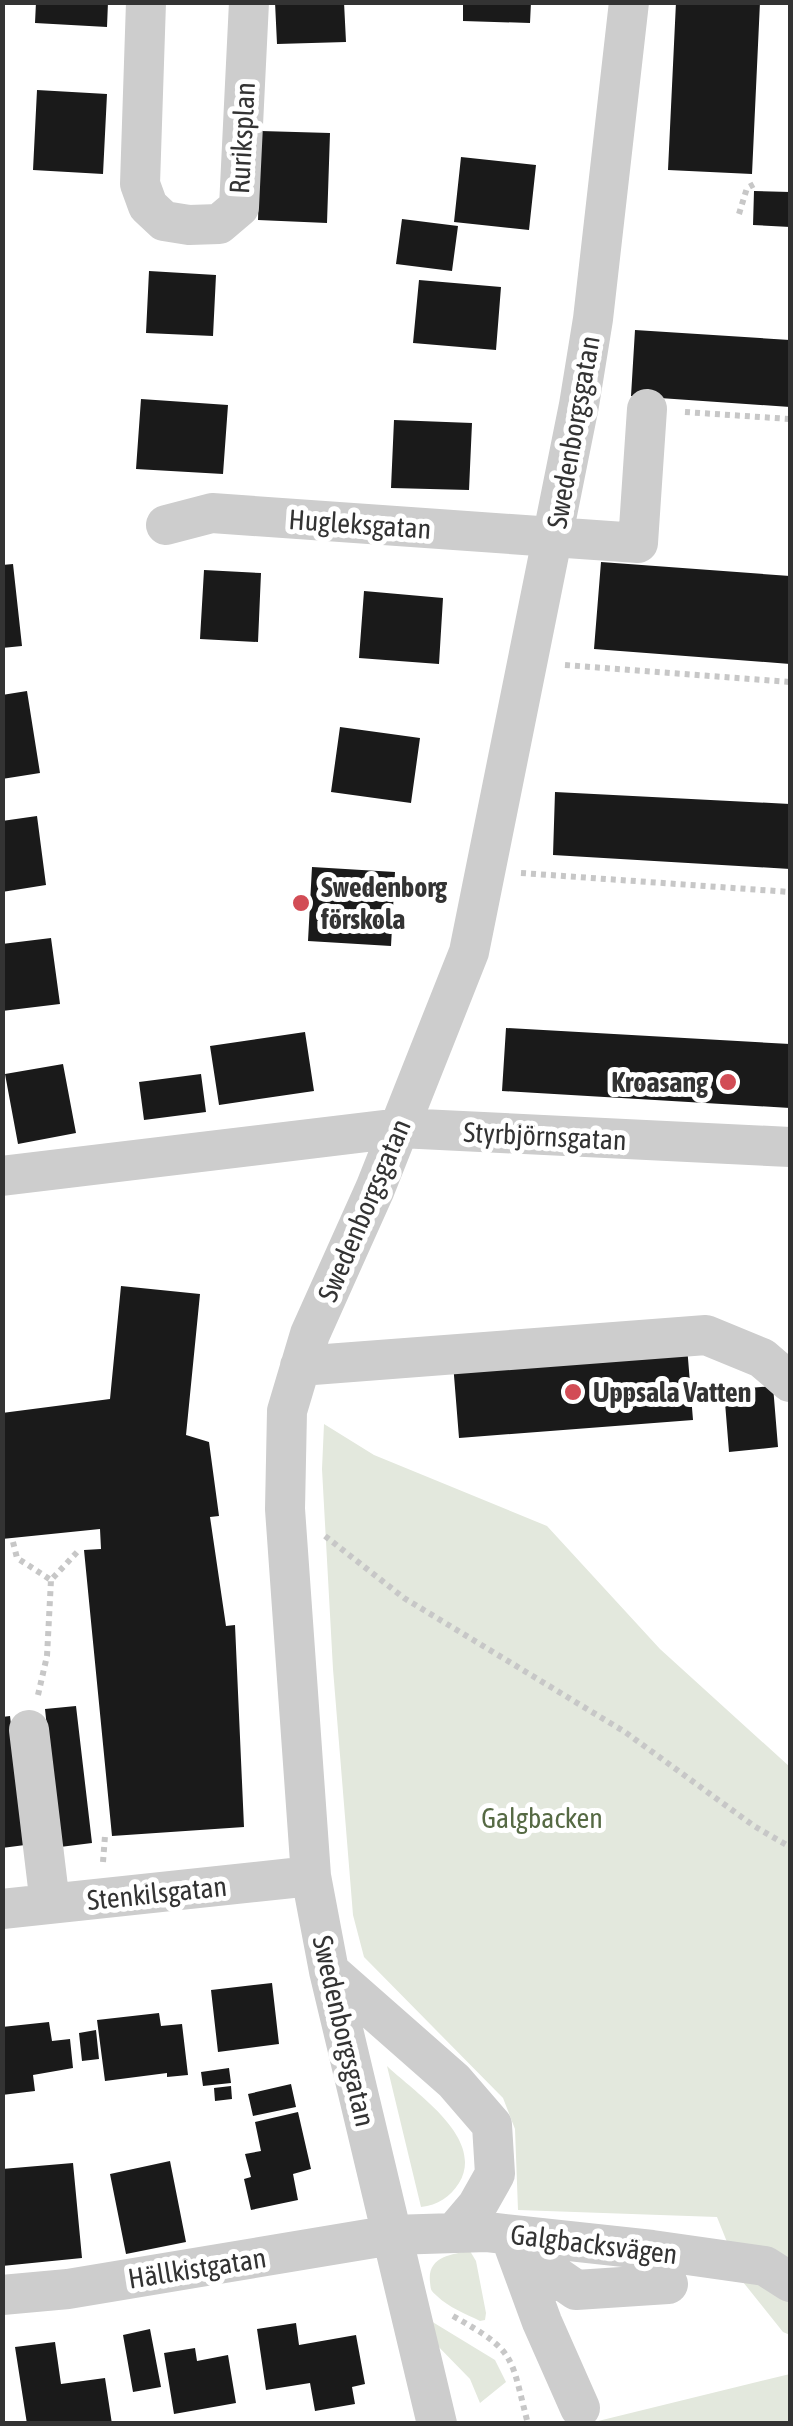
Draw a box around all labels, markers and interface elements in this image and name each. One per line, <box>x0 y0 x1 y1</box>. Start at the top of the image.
street label: Ruriksplan <box>223 81 261 195</box>
street label: Swedenborgsgatan <box>540 333 606 531</box>
street label: Hugleksgatan <box>288 503 432 545</box>
place label: Swedenborg förskola <box>320 871 448 935</box>
marker: Swedenborg förskola <box>290 892 312 914</box>
place label: Kroasang <box>611 1066 709 1098</box>
marker: Kroasang <box>717 1071 739 1093</box>
street label: Swedenborgsgatan <box>311 1114 417 1306</box>
street label: Styrbjörnsgatan <box>463 1116 627 1156</box>
place label: Uppsala Vatten <box>593 1376 751 1408</box>
marker: Uppsala Vatten <box>562 1381 584 1403</box>
park label: Galgbacken <box>481 1802 603 1834</box>
street label: Stenkilsgatan <box>86 1870 228 1916</box>
street label: Swedenborgsgatan <box>306 1932 382 2130</box>
street label: Galgbacksvägen <box>509 2218 679 2270</box>
street label: Hällkistgatan <box>126 2241 268 2295</box>

